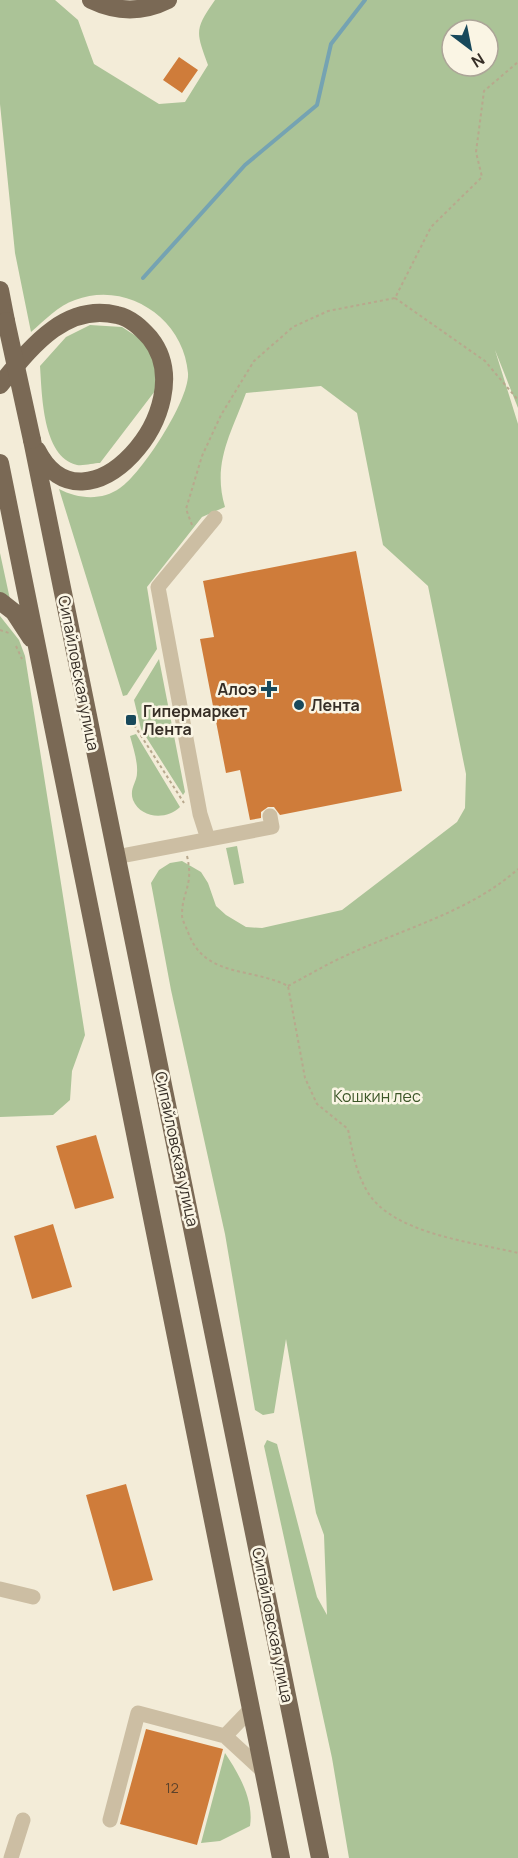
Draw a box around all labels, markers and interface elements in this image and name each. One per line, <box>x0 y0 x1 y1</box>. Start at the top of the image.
north arrow <box>440 18 500 78</box>
text: N <box>467 48 489 73</box>
street label: Сипайловская улица <box>53 593 105 753</box>
place label: Алоэ <box>217 678 257 700</box>
marker: Алоэ <box>262 682 276 696</box>
place label: Лента <box>311 694 360 716</box>
marker: Лента <box>292 698 306 712</box>
place label: Гипермаркет Лента <box>143 700 248 740</box>
marker: Гипермаркет Лента <box>124 713 138 727</box>
street label: Сипайловская улица <box>150 1070 204 1228</box>
park label: Кошкин лес <box>333 1085 421 1107</box>
street label: Сипайловская улица <box>247 1545 299 1705</box>
house number: 12 <box>165 1778 179 1797</box>

